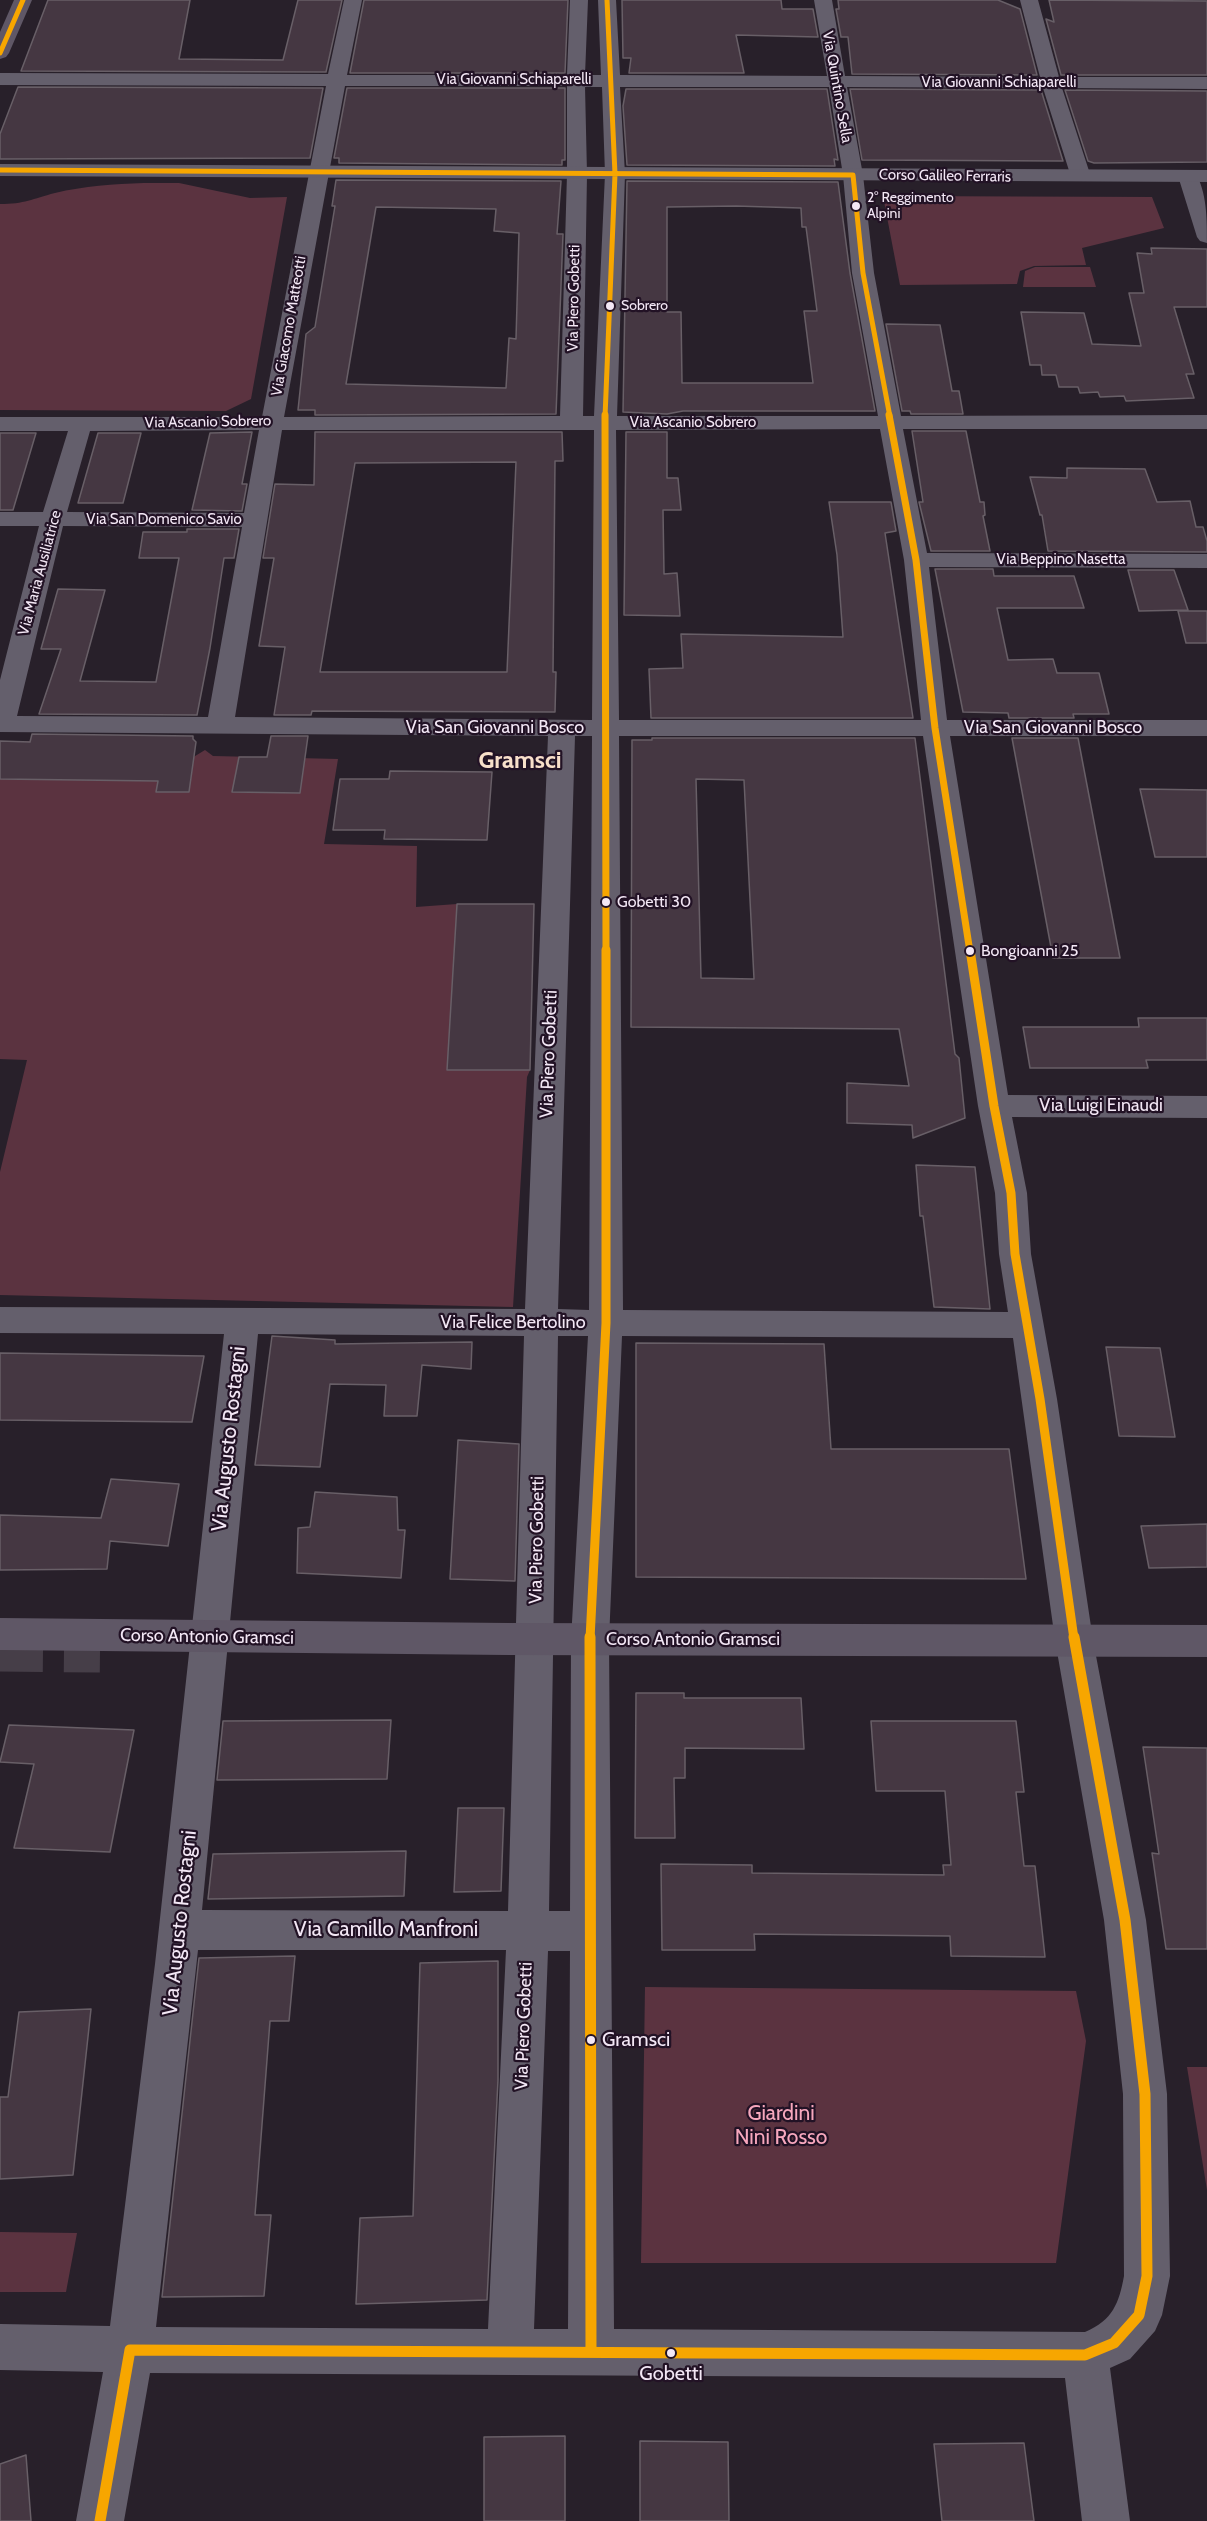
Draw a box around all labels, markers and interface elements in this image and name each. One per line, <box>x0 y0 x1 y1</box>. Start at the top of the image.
street label: Via Quintino Sella <box>818 30 856 144</box>
street label: Via Giovanni Schiaparelli <box>437 71 591 89</box>
street label: Via Giovanni Schiaparelli <box>922 74 1076 92</box>
street label: Corso Galileo Ferraris <box>879 166 1011 186</box>
place label: 2° Reggimento Alpini <box>867 190 954 222</box>
marker: 2° Reggimento Alpini <box>850 200 862 212</box>
street label: Via Piero Gobetti <box>564 245 584 351</box>
street label: Via Giacomo Matteotti <box>268 255 310 397</box>
place label: Sobrero <box>621 298 668 314</box>
marker: Sobrero <box>604 300 616 312</box>
street label: Via Ascanio Sobrero <box>145 412 271 432</box>
street label: Via Ascanio Sobrero <box>630 414 756 432</box>
street label: Via Maria Ausiliatrice <box>15 508 65 638</box>
street label: Via San Domenico Savio <box>86 511 242 529</box>
street label: Via Beppino Nasetta <box>997 551 1125 569</box>
street label: Via San Giovanni Bosco <box>406 717 584 739</box>
street label: Via San Giovanni Bosco <box>964 717 1142 739</box>
district label: Gramsci <box>478 747 562 775</box>
place label: Gobetti 30 <box>617 892 691 912</box>
marker: Gobetti 30 <box>600 896 612 908</box>
place label: Bongioanni 25 <box>981 941 1078 961</box>
marker: Bongioanni 25 <box>964 945 976 957</box>
street label: Via Piero Gobetti <box>536 990 562 1118</box>
street label: Via Luigi Einaudi <box>1039 1095 1163 1117</box>
street label: Via Felice Bertolino <box>440 1312 586 1334</box>
street label: Via Augusto Rostagni <box>207 1345 251 1533</box>
street label: Via Piero Gobetti <box>525 1476 549 1604</box>
street label: Corso Antonio Gramsci <box>120 1625 294 1649</box>
street label: Corso Antonio Gramsci <box>606 1629 780 1651</box>
street label: Via Augusto Rostagni <box>158 1829 202 2017</box>
street label: Via Camillo Manfroni <box>294 1917 478 1943</box>
street label: Via Piero Gobetti <box>511 1962 537 2090</box>
place label: Gramsci <box>602 2028 670 2052</box>
marker: Gramsci <box>585 2034 597 2046</box>
park label: Giardini Nini Rosso <box>735 2101 827 2151</box>
marker: Gobetti <box>665 2347 677 2359</box>
place label: Gobetti <box>639 2362 703 2386</box>

